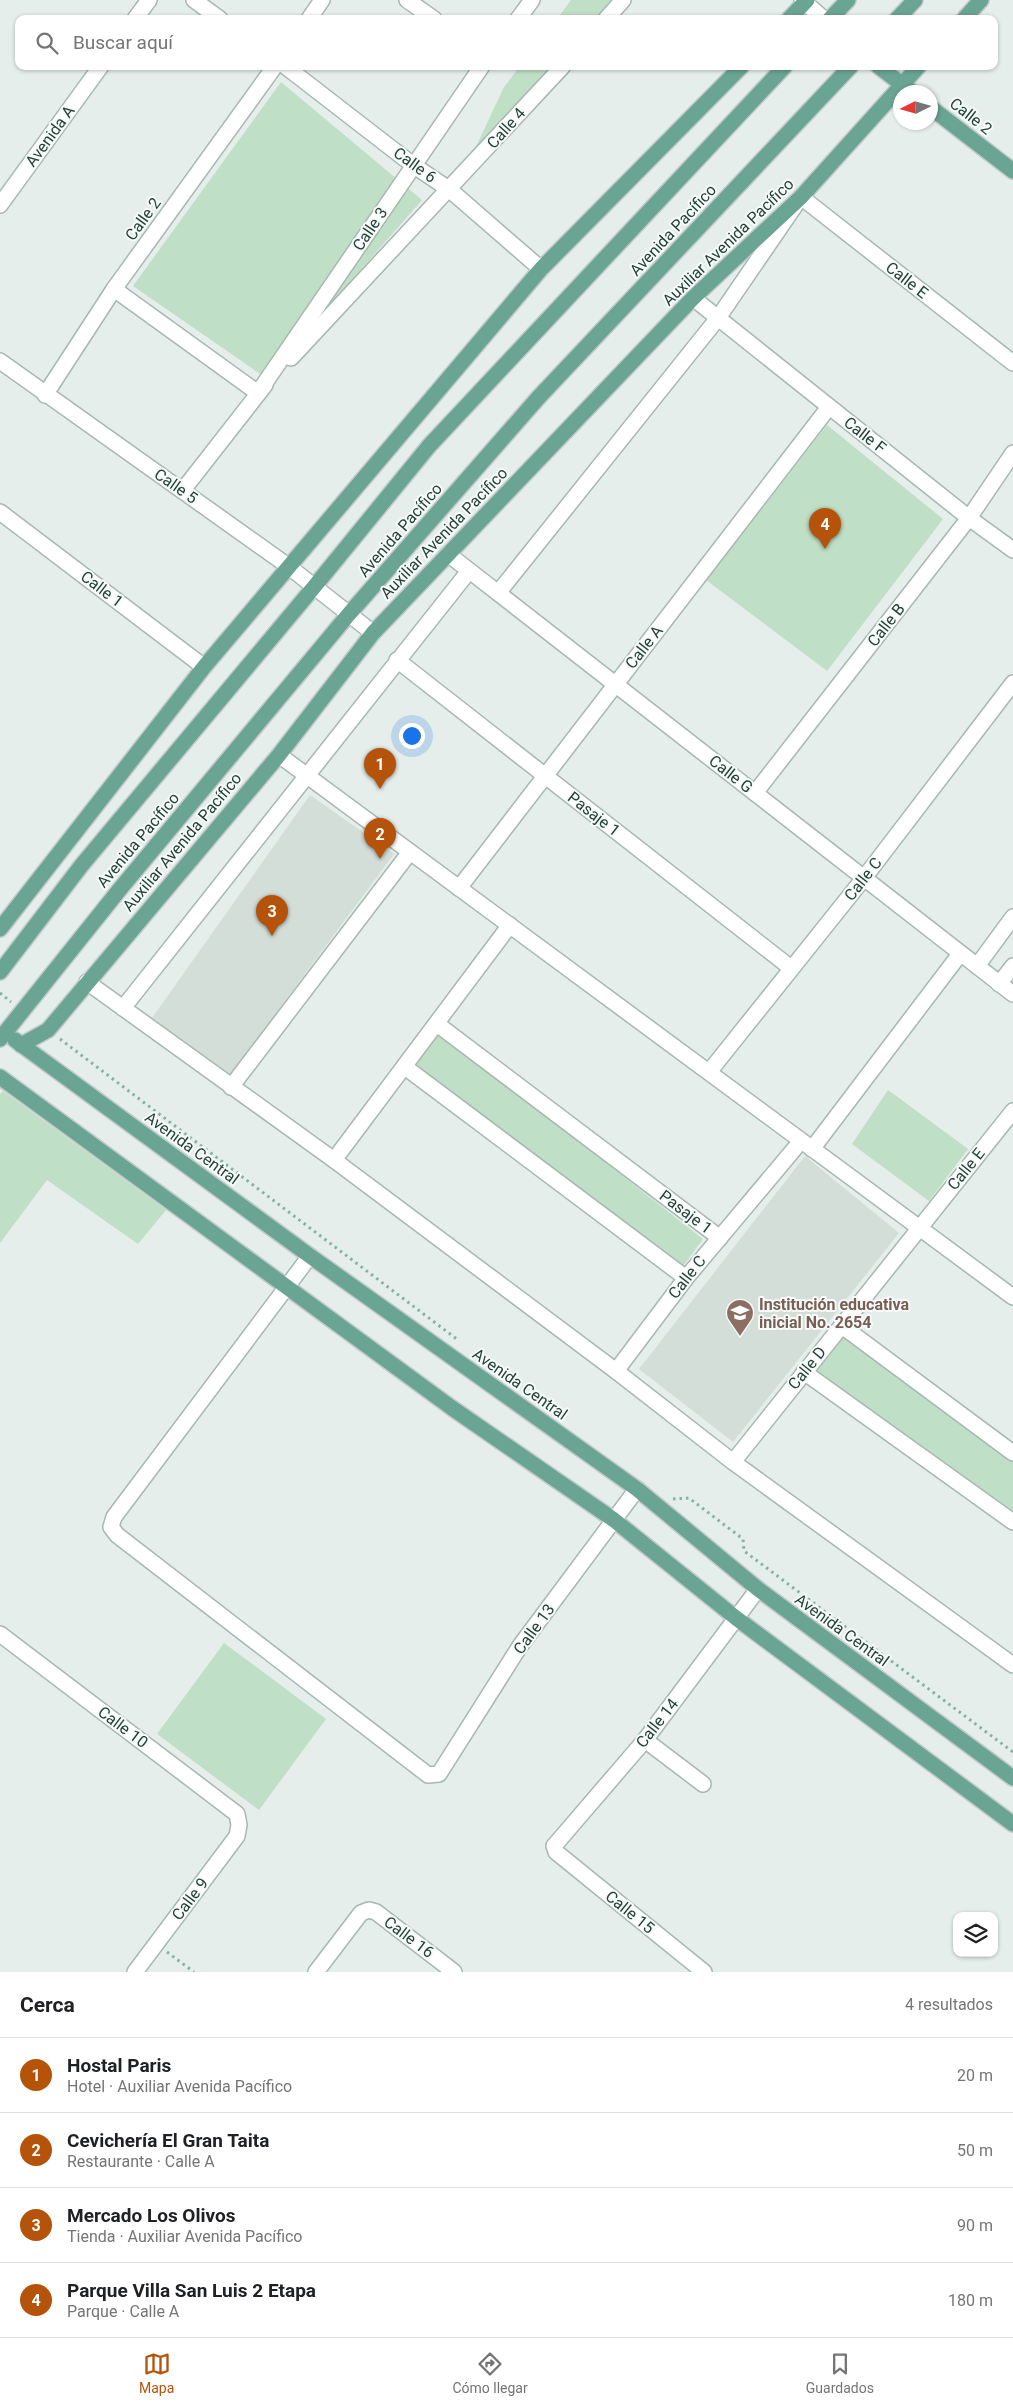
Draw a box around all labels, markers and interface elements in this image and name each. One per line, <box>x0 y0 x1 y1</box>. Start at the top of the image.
search box <box>15 15 998 70</box>
icon: search <box>33 29 61 57</box>
text: Buscar aquí <box>73 31 173 54</box>
north arrow <box>893 85 938 130</box>
street label: Calle 2 <box>946 94 996 138</box>
street label: Avenida A <box>21 101 79 170</box>
street label: Calle 4 <box>483 104 529 152</box>
street label: Calle 6 <box>390 143 440 187</box>
street label: Auxiliar Avenida Pacífico <box>658 174 798 310</box>
street label: Avenida Pacífico <box>626 180 720 280</box>
street label: Calle 2 <box>121 194 165 244</box>
street label: Calle 3 <box>349 204 391 254</box>
street label: Calle E <box>882 258 932 302</box>
street label: Calle F <box>840 413 890 457</box>
street label: Auxiliar Avenida Pacífico <box>376 463 512 603</box>
street label: Calle 5 <box>151 464 201 508</box>
street label: Avenida Pacífico <box>354 479 446 581</box>
pin: 4 <box>809 508 841 549</box>
street label: Calle 1 <box>77 567 127 611</box>
street label: Calle B <box>863 600 909 650</box>
street label: Calle A <box>621 621 667 672</box>
your location <box>399 723 425 749</box>
pin: 1 <box>364 748 396 789</box>
street label: Calle G <box>705 751 757 797</box>
street label: Auxiliar Avenida Pacífico <box>119 769 245 915</box>
street label: Pasaje 1 <box>564 788 624 840</box>
street label: Avenida Pacífico <box>93 789 183 891</box>
pin: 2 <box>364 818 396 859</box>
street label: Calle C <box>840 854 886 904</box>
pin: 3 <box>256 895 288 936</box>
street label: Avenida Central <box>141 1108 243 1188</box>
street label: Calle E <box>943 1144 989 1194</box>
street label: Pasaje 1 <box>656 1186 716 1238</box>
street label: Calle C <box>664 1252 710 1302</box>
place label: Institución educativa inicial No. 2654 <box>759 1295 910 1332</box>
school or university icon: Institución educativa inicial No. 2654 <box>725 1298 755 1337</box>
street label: Calle D <box>784 1343 830 1393</box>
street label: Avenida Central <box>469 1344 571 1424</box>
street label: Avenida Central <box>791 1590 893 1670</box>
street label: Calle 13 <box>509 1600 559 1658</box>
street label: Calle 14 <box>632 1695 682 1751</box>
street label: Calle 10 <box>94 1702 152 1752</box>
street label: Calle 9 <box>168 1874 212 1924</box>
street label: Calle 15 <box>602 1887 658 1937</box>
street label: Calle 16 <box>380 1912 438 1962</box>
map controls <box>953 1912 998 1957</box>
button: layers <box>953 1912 998 1957</box>
text: Cerca <box>20 1993 75 2017</box>
text: 4 resultados <box>905 1995 993 2014</box>
text: Hostal Paris <box>67 2054 171 2077</box>
text: 1 <box>31 2066 41 2085</box>
text: 20 m <box>957 2066 993 2085</box>
text: Hotel · Auxiliar Avenida Pacífico <box>67 2077 292 2096</box>
text: Cevichería El Gran Taita <box>67 2129 269 2152</box>
text: 2 <box>31 2141 41 2160</box>
text: 50 m <box>957 2141 993 2160</box>
text: Restaurante · Calle A <box>67 2152 215 2171</box>
text: Mercado Los Olivos <box>67 2204 236 2227</box>
text: 3 <box>31 2216 41 2235</box>
text: 90 m <box>957 2216 993 2235</box>
text: Tienda · Auxiliar Avenida Pacífico <box>67 2227 303 2246</box>
text: Parque Villa San Luis 2 Etapa <box>67 2279 316 2302</box>
text: 4 <box>31 2291 41 2310</box>
text: 180 m <box>948 2291 993 2310</box>
text: Parque · Calle A <box>67 2302 179 2321</box>
tab: Mapa <box>139 2350 174 2396</box>
tab: Cómo llegar <box>452 2350 528 2396</box>
tab: Guardados <box>806 2350 874 2396</box>

